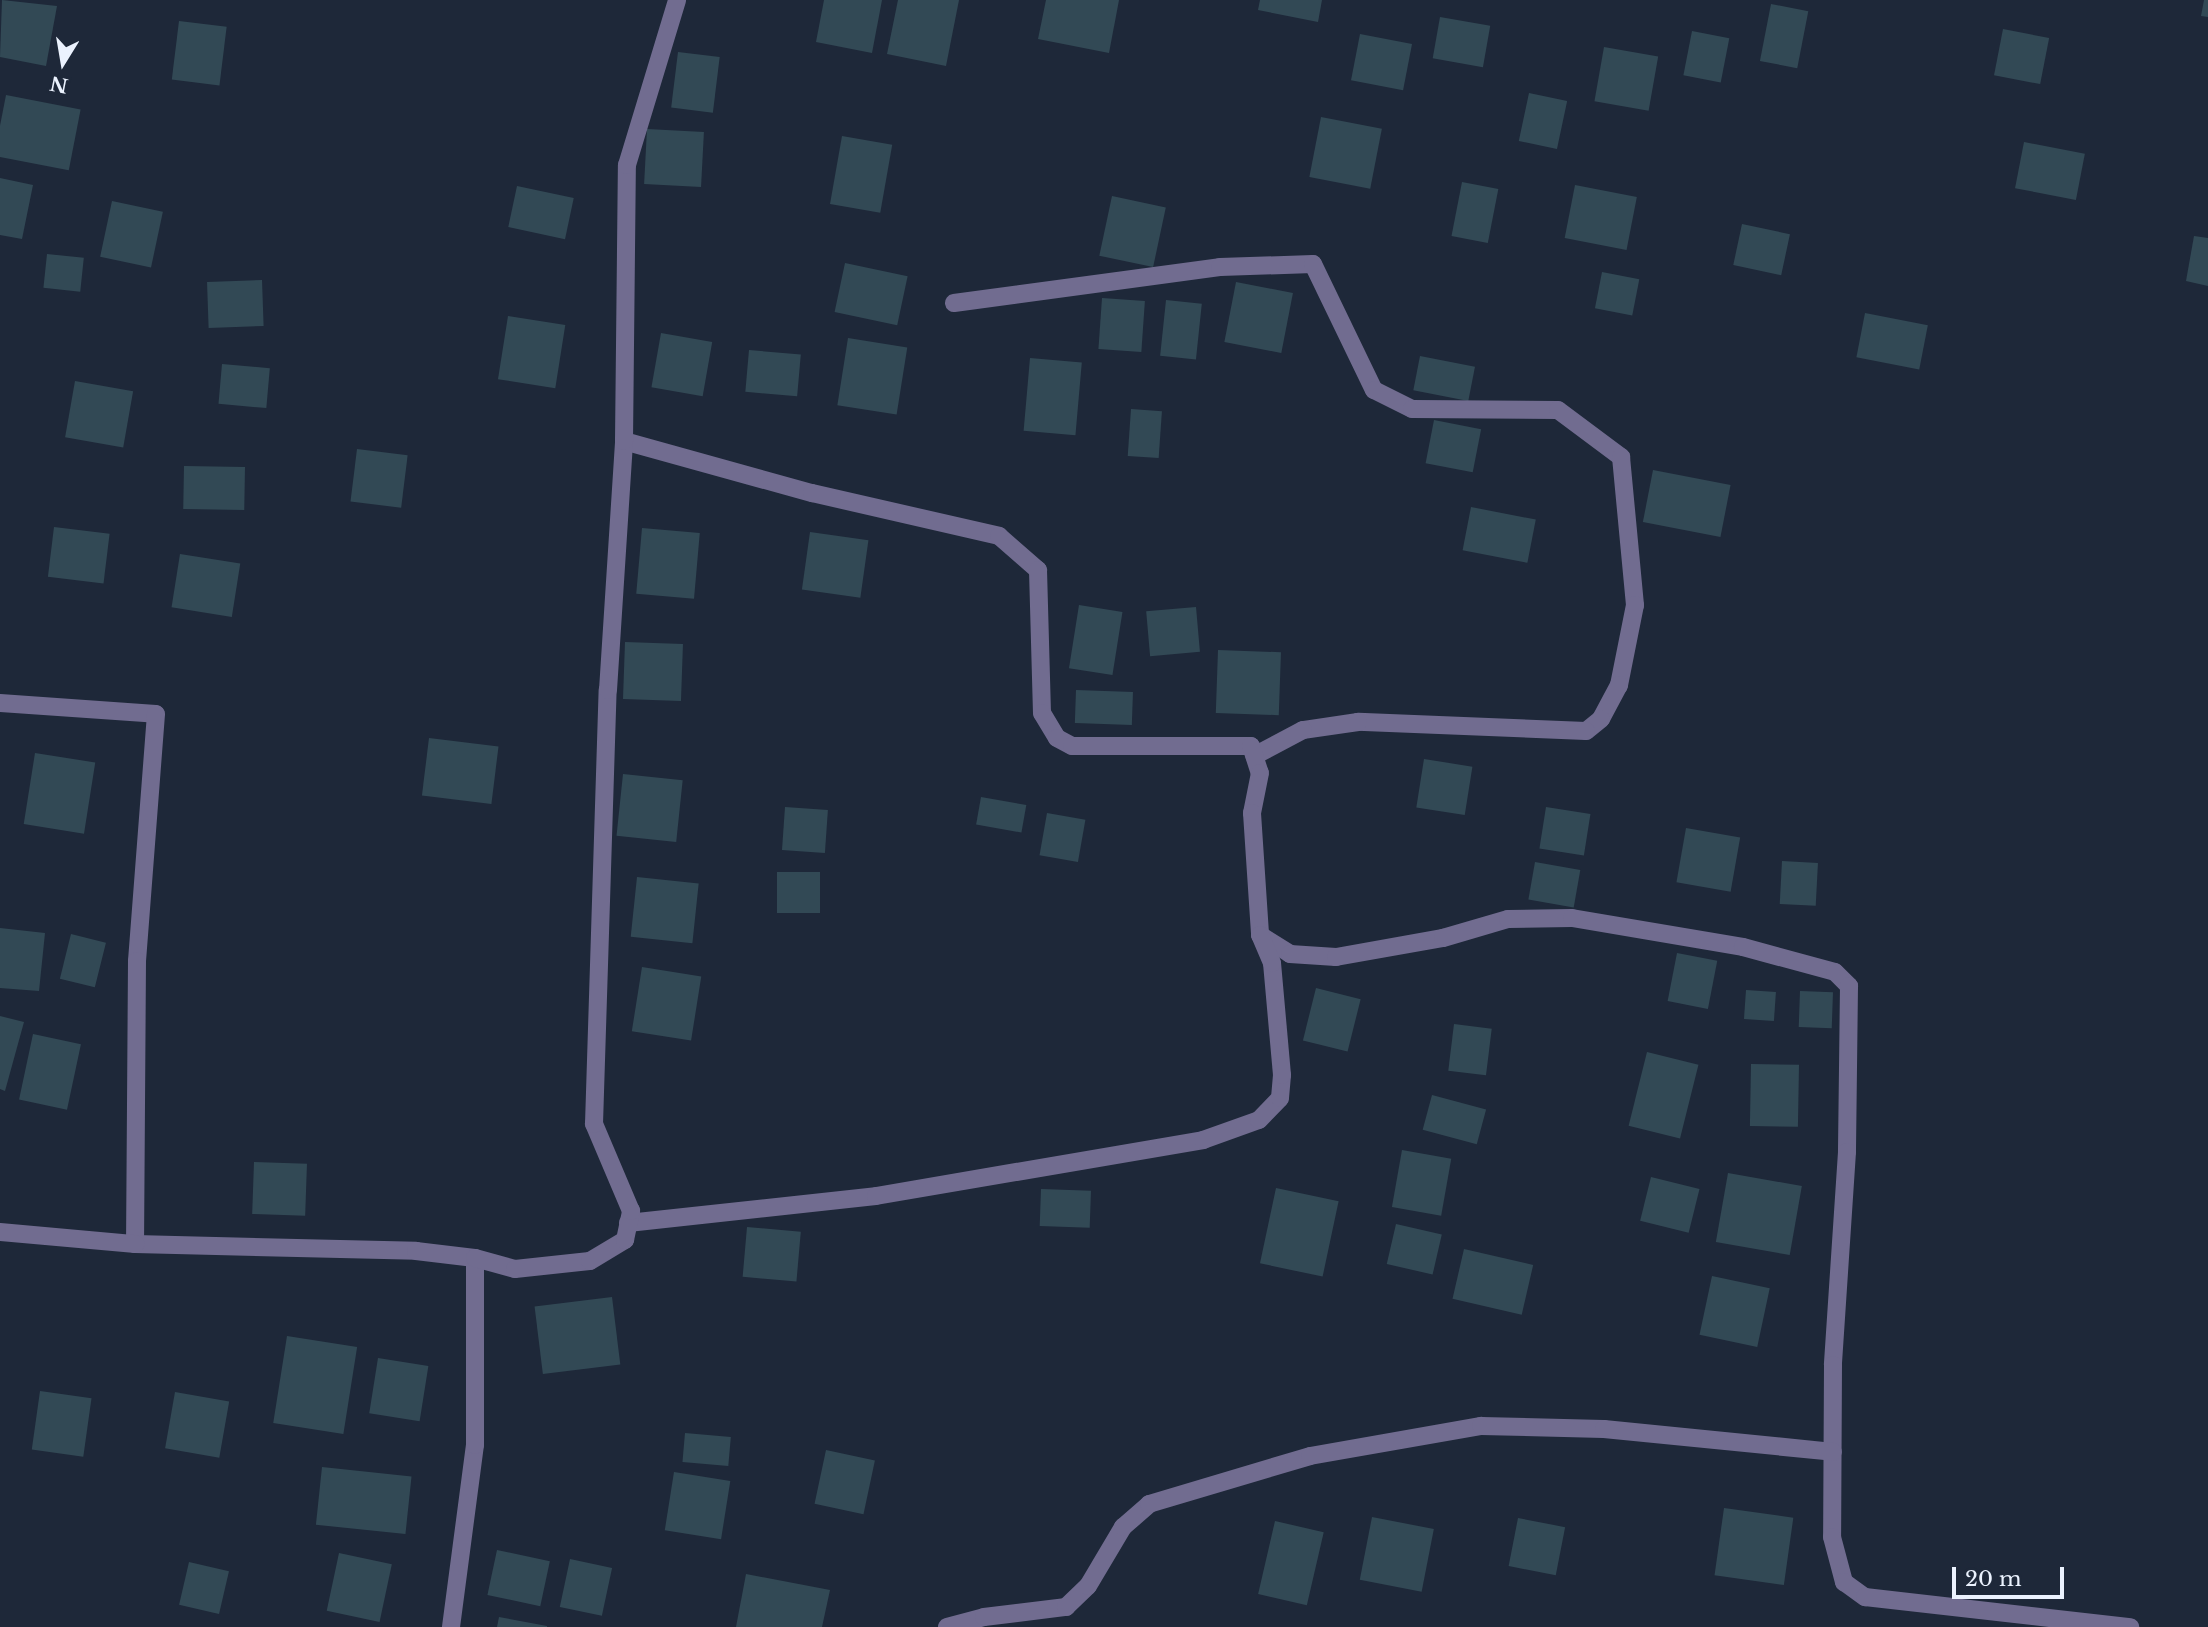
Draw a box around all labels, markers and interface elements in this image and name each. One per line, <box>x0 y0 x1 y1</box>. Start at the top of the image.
north arrow <box>28 28 98 98</box>
text: N <box>48 71 70 97</box>
scale bar <box>1956 1554 2068 1598</box>
text: 20 m <box>1965 1566 2022 1592</box>

